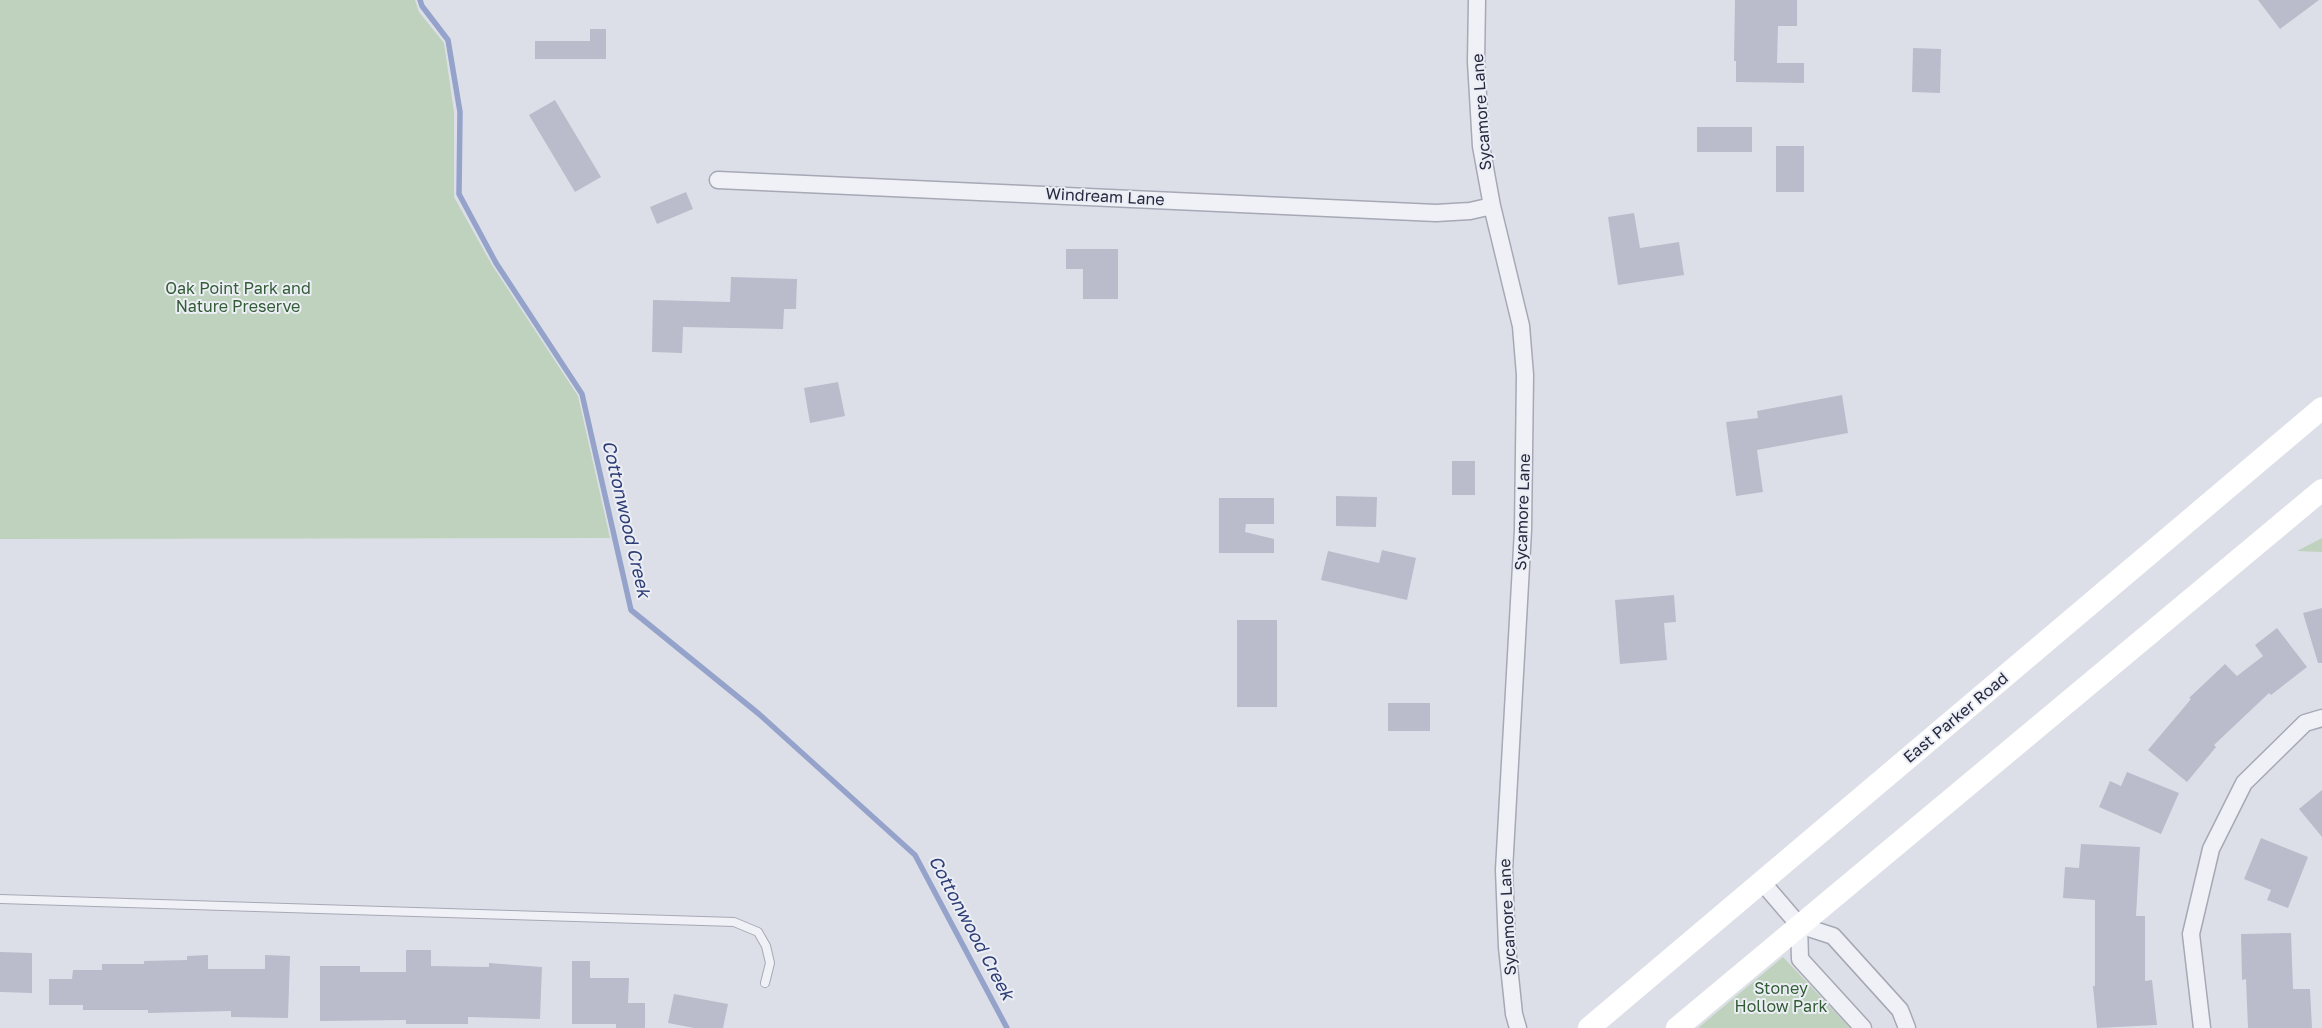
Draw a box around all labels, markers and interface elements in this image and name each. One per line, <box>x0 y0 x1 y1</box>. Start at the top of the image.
street label: Sycamore Lane <box>1468 53 1496 171</box>
street label: Windream Lane <box>1045 184 1165 210</box>
park label: Oak Point Park and Nature Preserve <box>165 279 311 317</box>
water label: Cottonwood Creek <box>597 438 655 600</box>
street label: Sycamore Lane <box>1511 453 1535 571</box>
street label: East Parker Road <box>1900 669 2012 767</box>
water label: Cottonwood Creek <box>924 852 1018 1004</box>
street label: Sycamore Lane <box>1495 858 1521 976</box>
park label: Stoney Hollow Park <box>1735 979 1827 1017</box>

